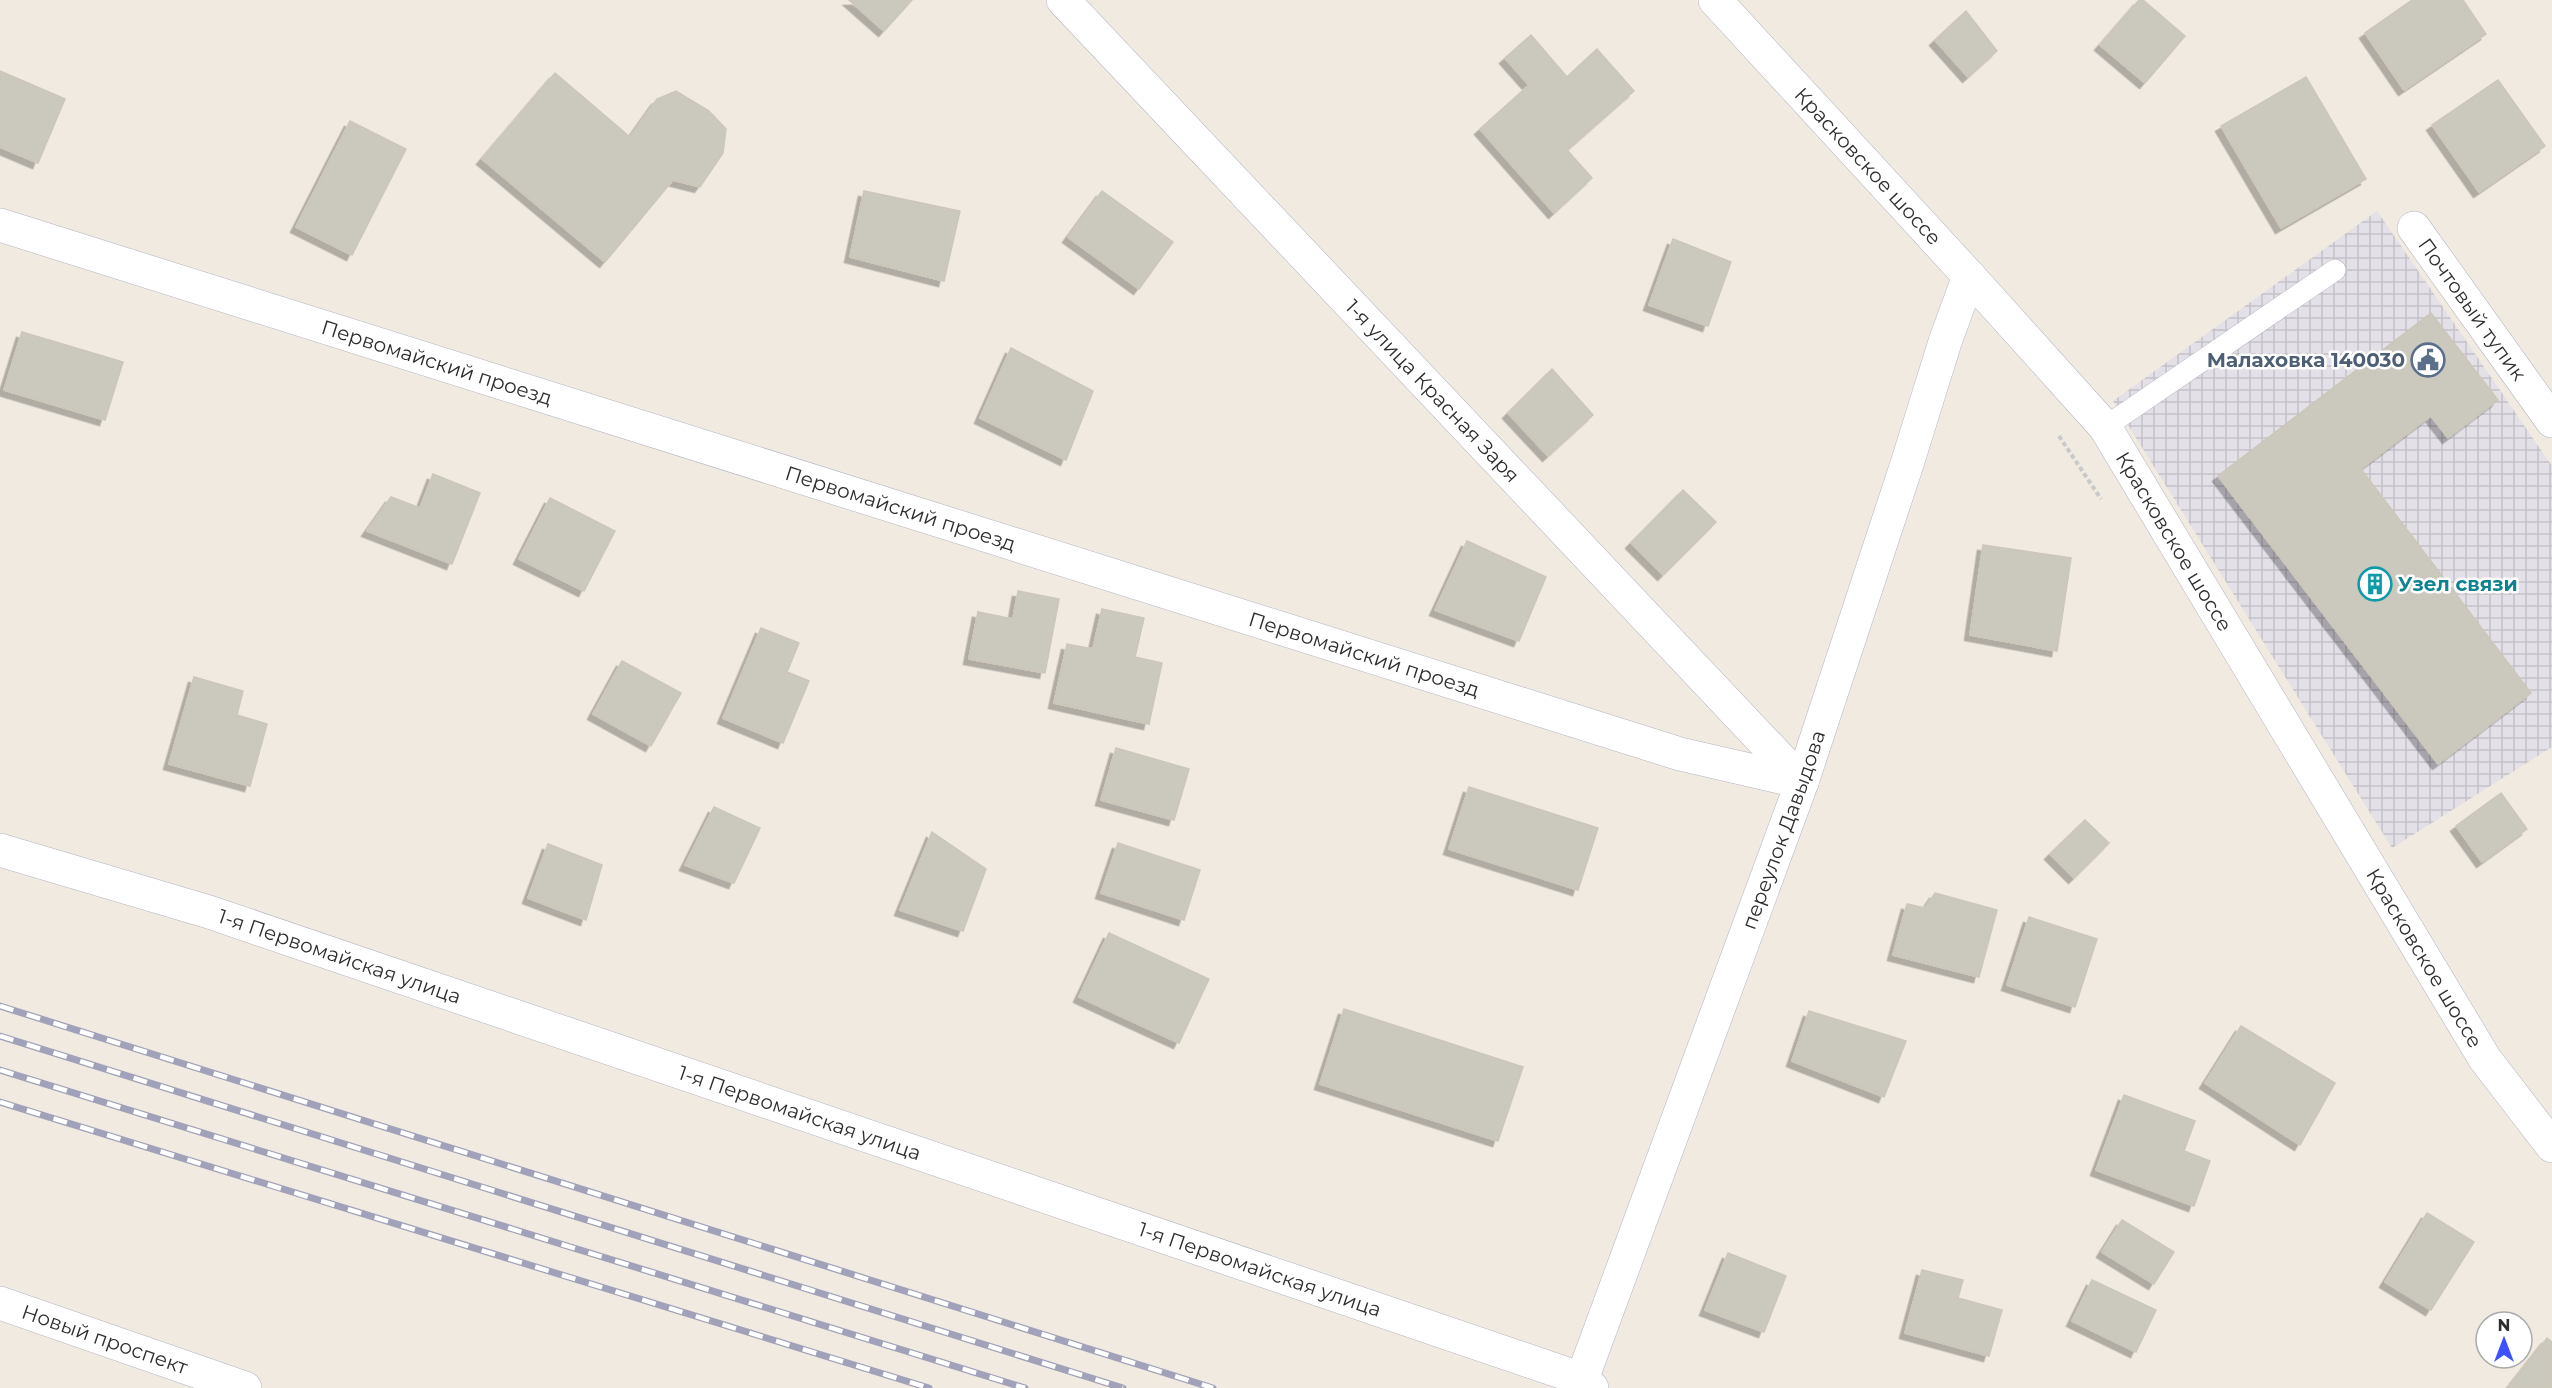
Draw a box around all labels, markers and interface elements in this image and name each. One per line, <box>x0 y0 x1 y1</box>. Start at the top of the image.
street label: Красковское шоссе <box>1790 83 1946 250</box>
street label: Почтовый тупик <box>2413 233 2531 386</box>
street label: 1-я улица Красная Заря <box>1341 295 1524 487</box>
street label: Первомайский проезд <box>319 315 555 410</box>
public building icon: Малаховка 140030 <box>2410 342 2446 378</box>
place label: Малаховка 140030 <box>2207 348 2405 372</box>
street label: Красковское шоссе <box>2111 447 2237 636</box>
street label: Первомайский проезд <box>782 461 1019 556</box>
building icon: Узел связи <box>2357 566 2393 602</box>
place label: Узел связи <box>2398 572 2518 596</box>
street label: Первомайский проезд <box>1246 607 1482 702</box>
street label: переулок Давыдова <box>1737 727 1830 933</box>
street label: Красковское шоссе <box>2361 864 2488 1052</box>
street label: 1-я Первомайская улица <box>215 904 464 1009</box>
street label: 1-я Первомайская улица <box>675 1061 924 1165</box>
street label: 1-я Первомайская улица <box>1135 1217 1384 1322</box>
street label: Новый проспект <box>19 1300 191 1379</box>
north arrow <box>2474 1310 2534 1370</box>
text: N <box>2498 1316 2510 1335</box>

